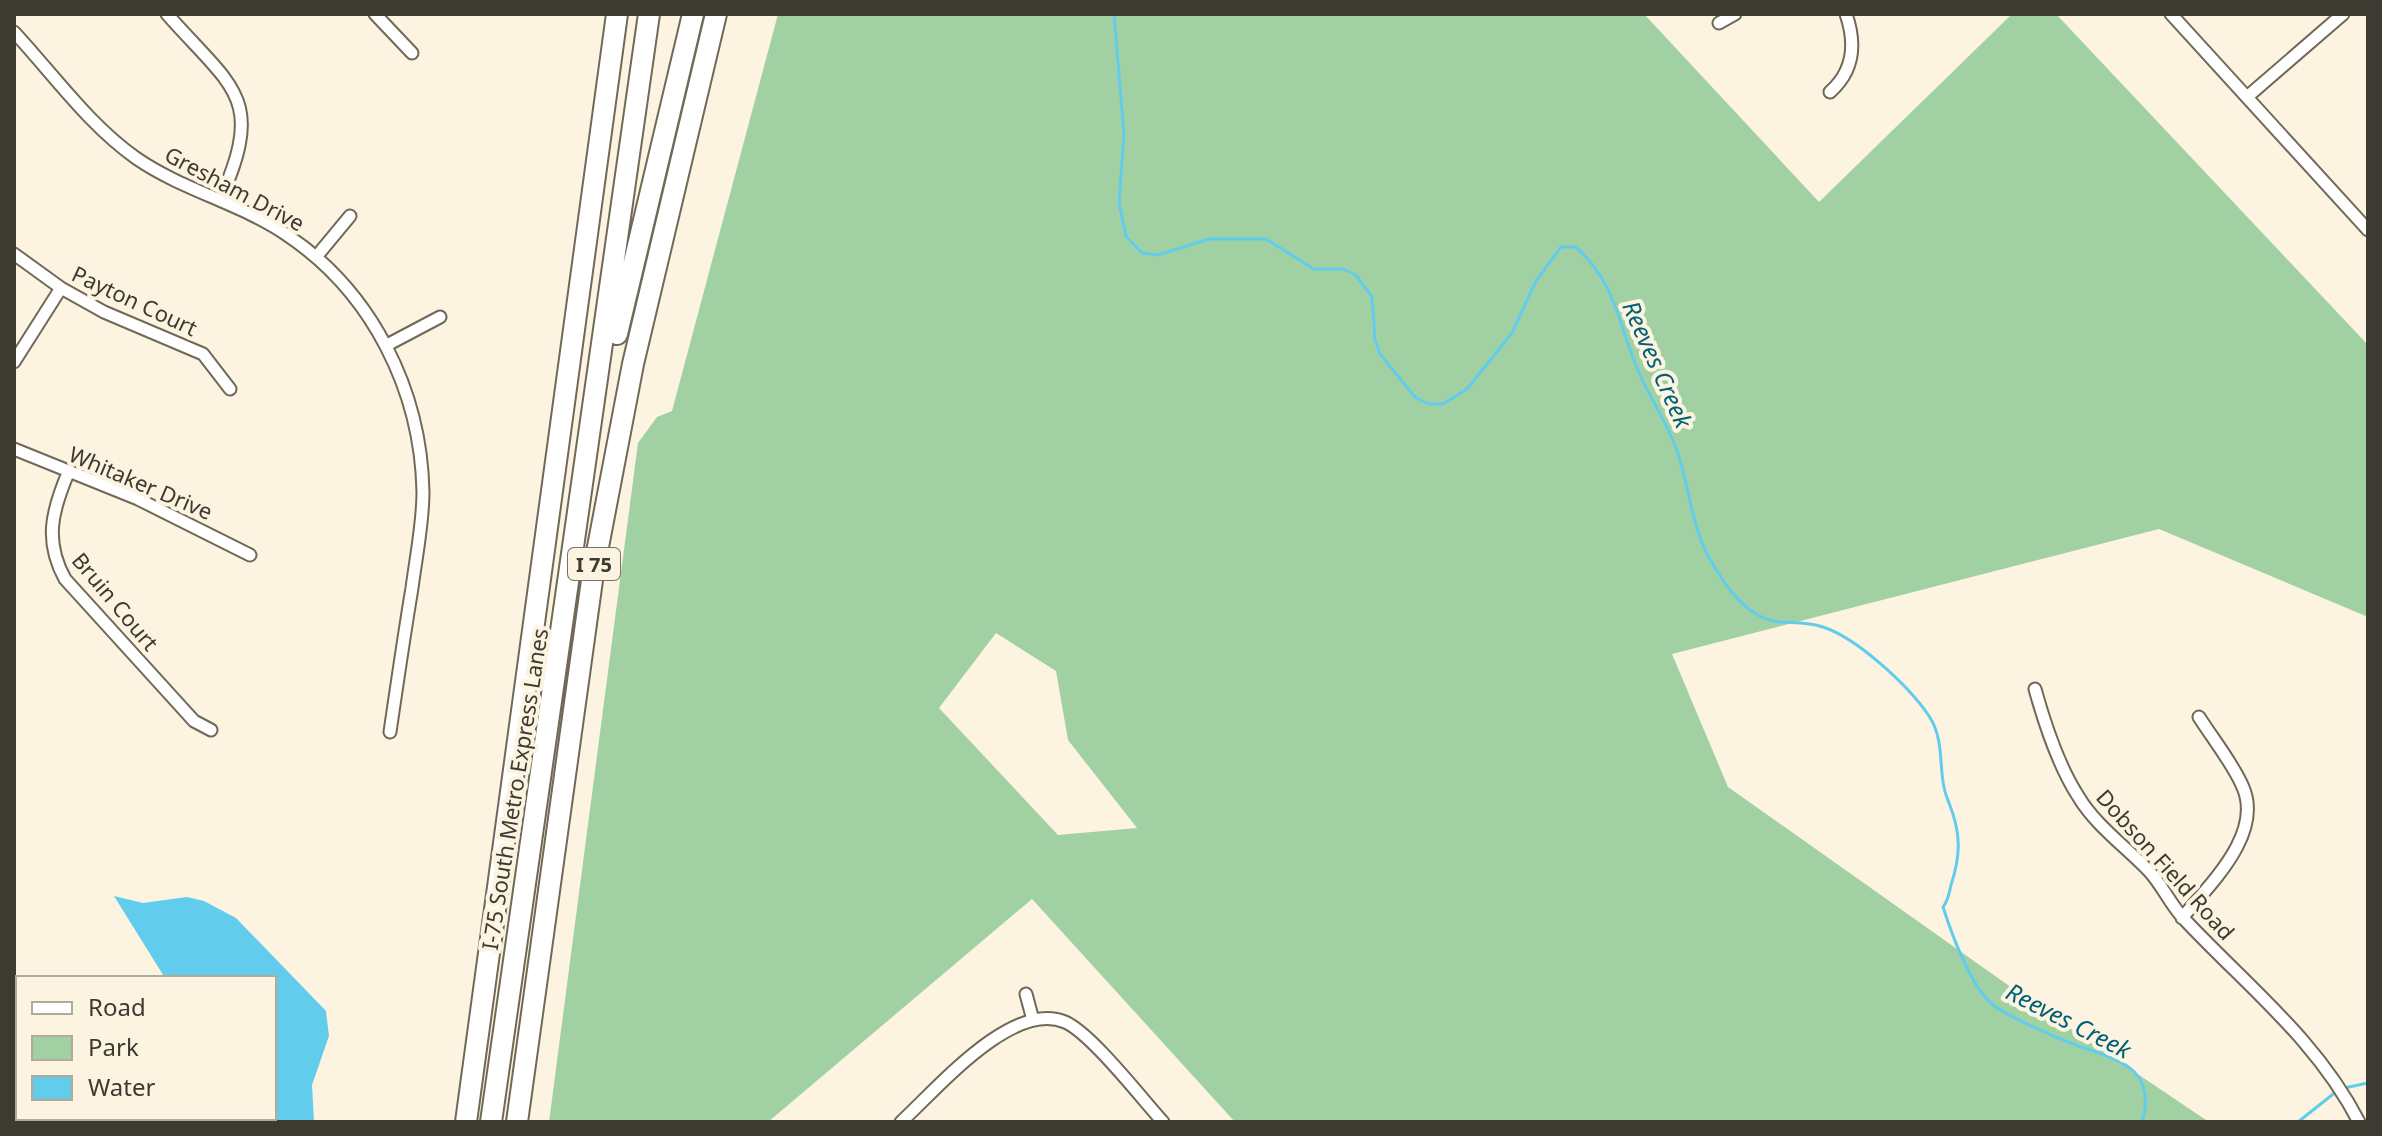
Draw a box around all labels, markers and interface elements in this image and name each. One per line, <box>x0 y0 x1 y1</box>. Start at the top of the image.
street label: Gresham Drive <box>160 139 310 237</box>
street label: Payton Court <box>67 258 203 342</box>
water label: Reeves Creek <box>1615 295 1701 434</box>
street label: Whitaker Drive <box>65 438 217 526</box>
street label: Bruin Court <box>66 545 166 657</box>
road number: I 75 <box>568 548 620 580</box>
street label: I-75 South Metro Express Lanes <box>474 626 554 952</box>
street label: Dobson Field Road <box>2090 782 2242 946</box>
water label: Reeves Creek <box>2001 974 2138 1066</box>
legend <box>16 976 276 1120</box>
text: Road <box>88 990 146 1023</box>
text: Park <box>88 1030 139 1063</box>
text: Water <box>88 1070 156 1103</box>

